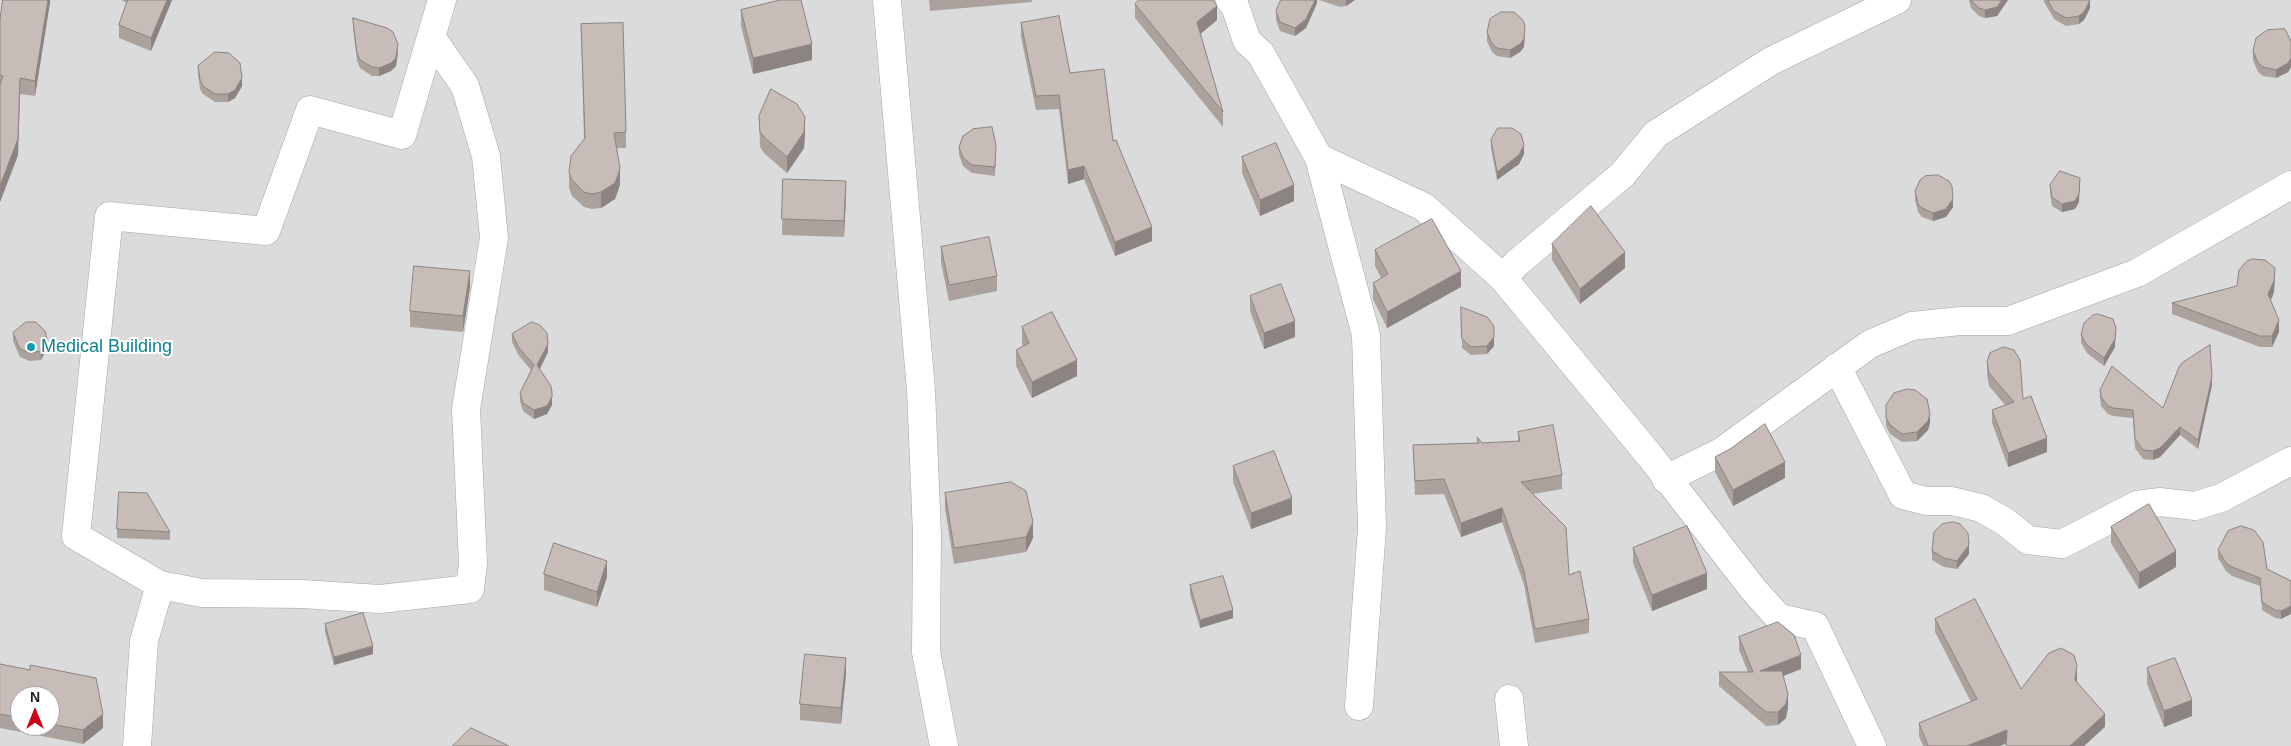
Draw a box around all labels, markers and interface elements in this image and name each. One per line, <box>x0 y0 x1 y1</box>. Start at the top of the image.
place label: Medical Building <box>41 336 172 358</box>
marker: Medical Building <box>25 341 37 353</box>
north arrow <box>10 686 60 736</box>
text: N <box>30 689 40 705</box>

